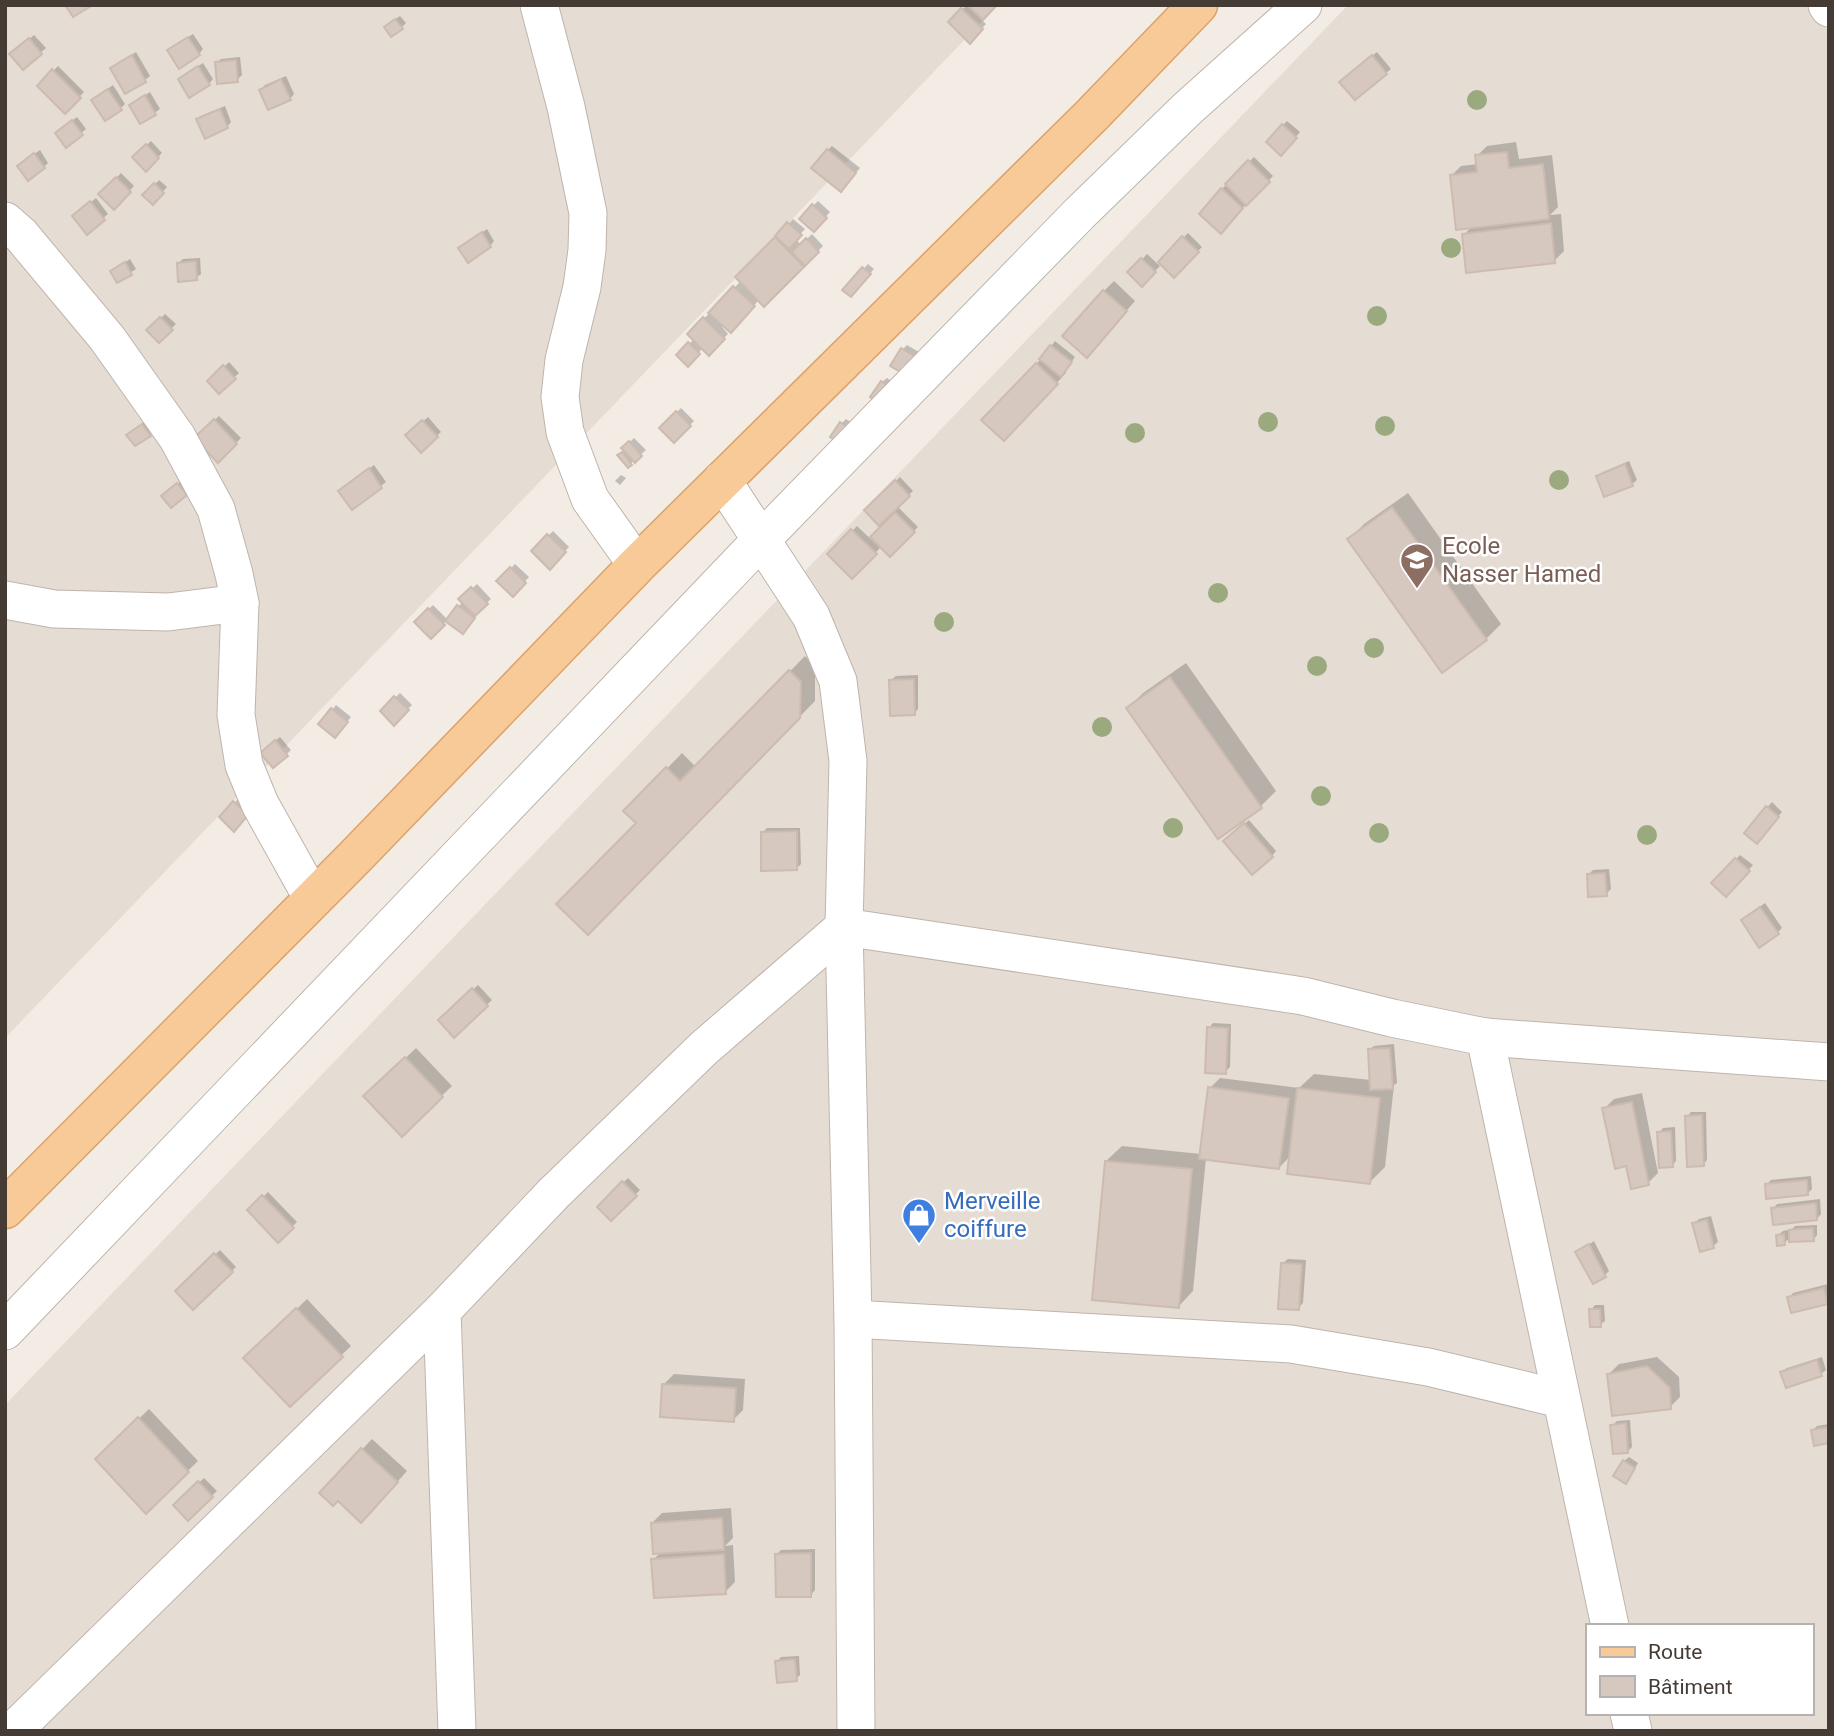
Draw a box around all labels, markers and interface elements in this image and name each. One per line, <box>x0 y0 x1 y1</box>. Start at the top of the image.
place label: Ecole Nasser Hamed <box>1442 532 1601 588</box>
school or university icon: Ecole Nasser Hamed <box>1398 541 1436 590</box>
place label: Merveille coiffure <box>944 1187 1040 1243</box>
shop icon: Merveille coiffure <box>900 1196 938 1245</box>
legend <box>1586 1624 1813 1715</box>
text: Route <box>1648 1640 1703 1664</box>
text: Bâtiment <box>1648 1675 1733 1699</box>

